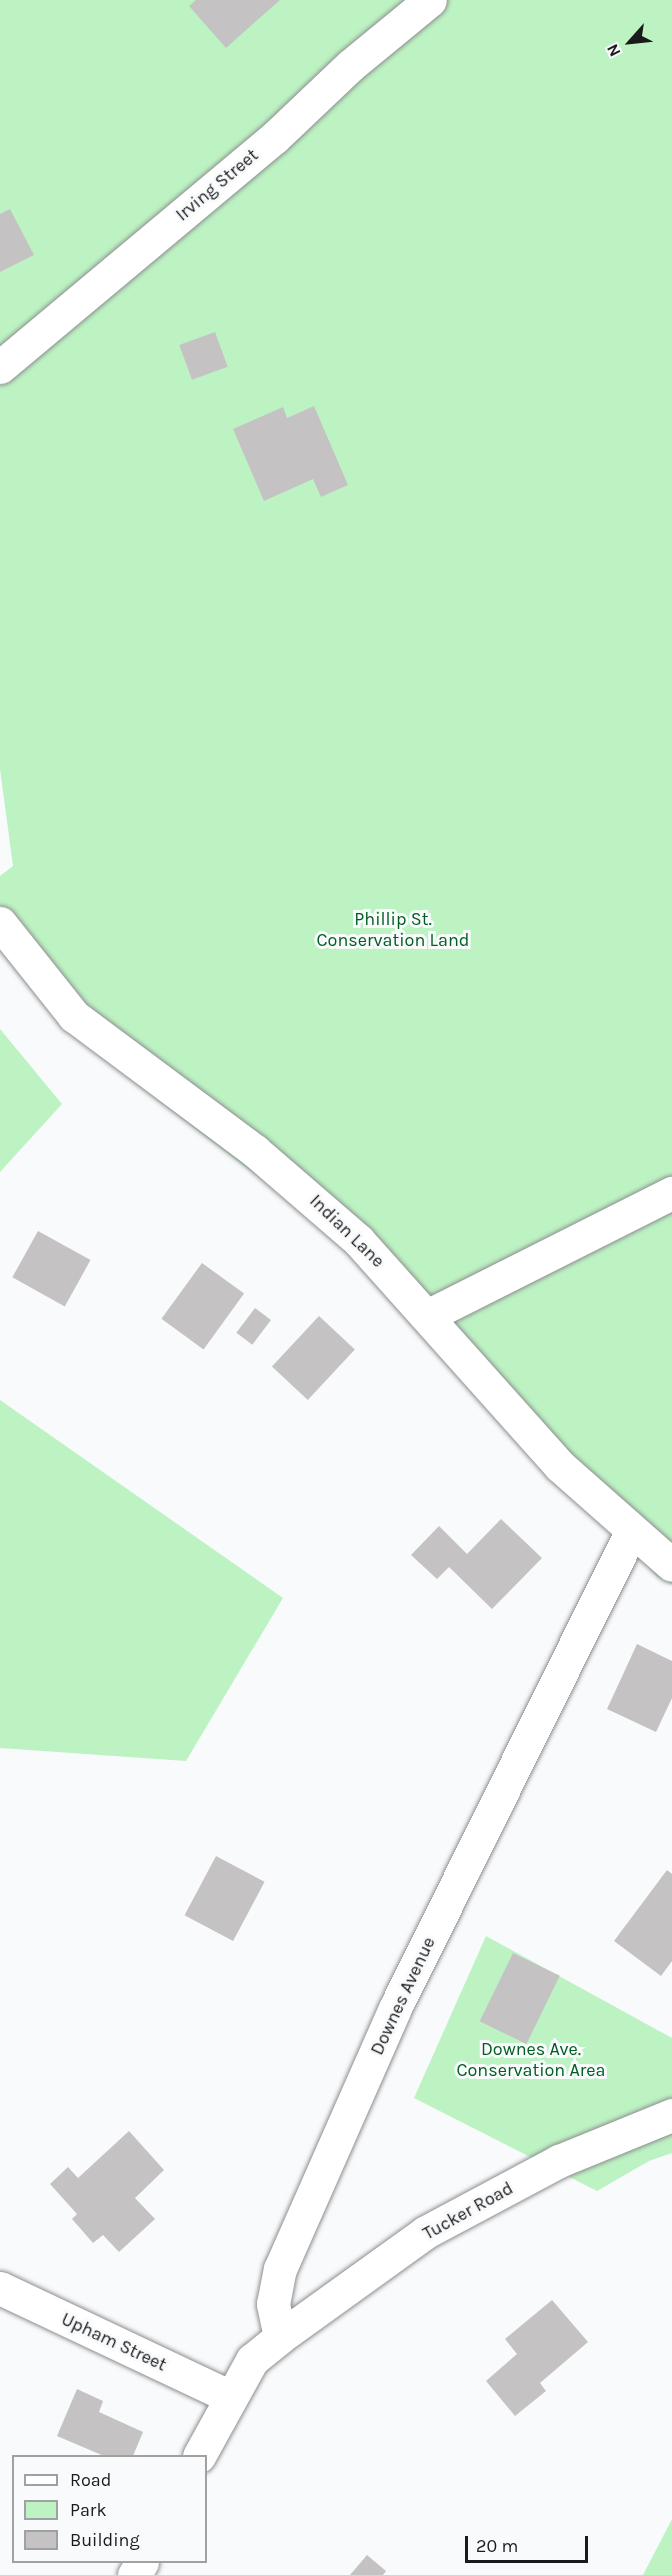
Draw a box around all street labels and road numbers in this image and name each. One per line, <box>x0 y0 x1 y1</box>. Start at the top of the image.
street label: Irving Street <box>172 144 262 226</box>
street label: Indian Lane <box>305 1190 389 1272</box>
street label: Downes Avenue <box>366 1934 440 2058</box>
street label: Tucker Road <box>419 2177 517 2245</box>
street label: Upham Street <box>58 2308 170 2376</box>

